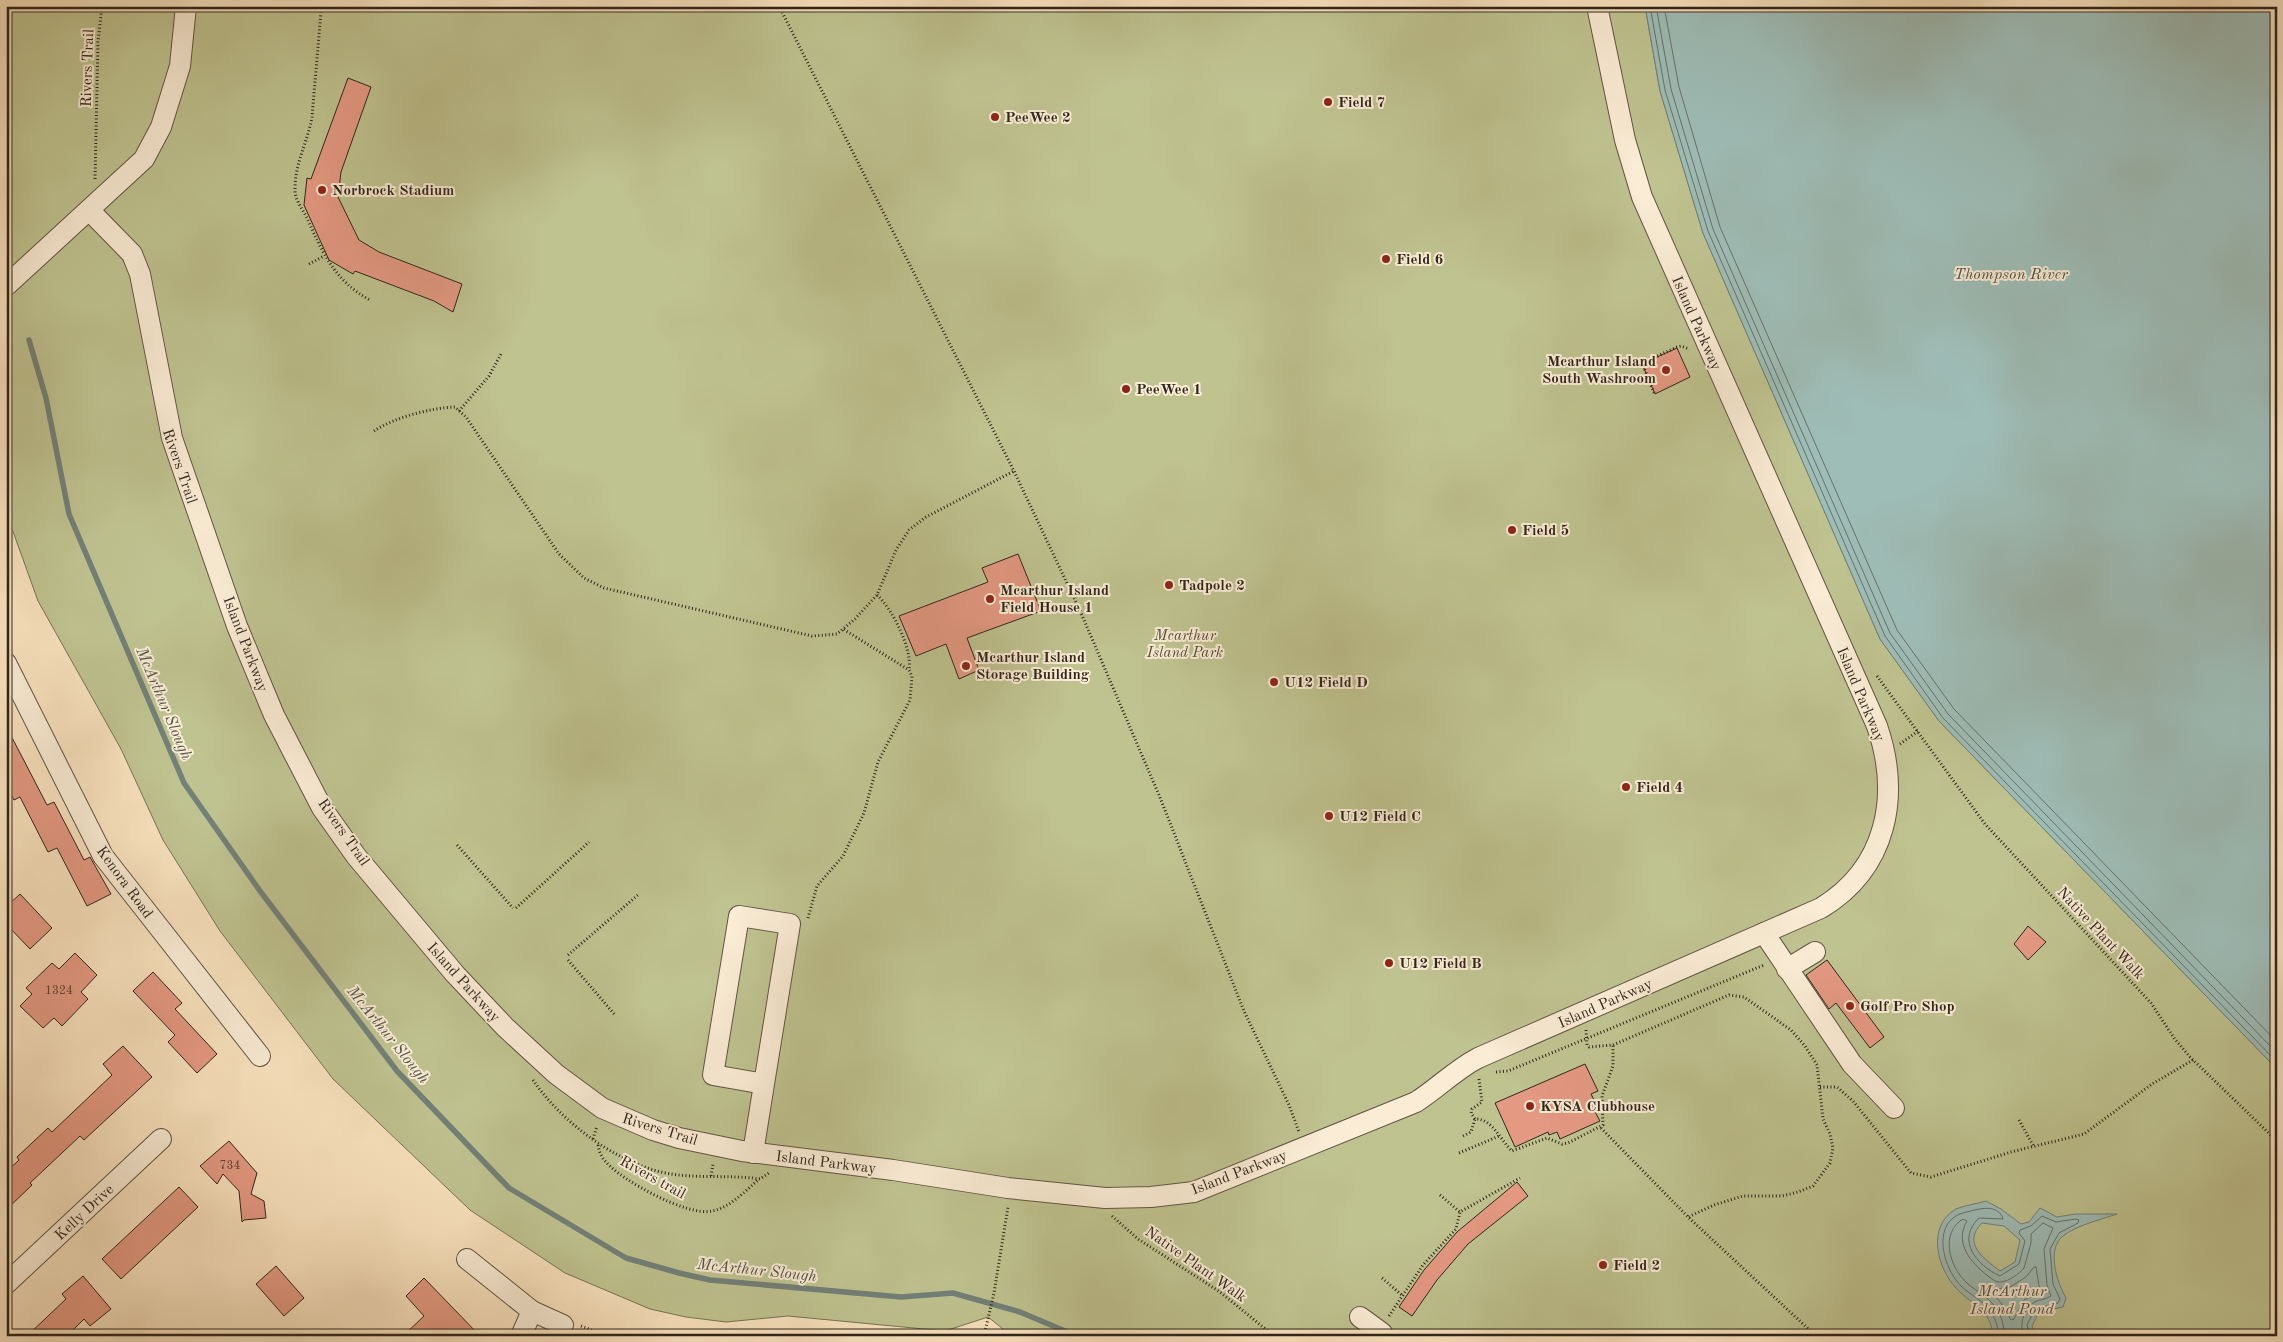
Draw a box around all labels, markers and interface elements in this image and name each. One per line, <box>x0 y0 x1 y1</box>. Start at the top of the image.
street label: Rivers Trail <box>80 29 97 107</box>
marker: Field 7 <box>1322 96 1334 108</box>
place label: Field 7 <box>1338 96 1385 111</box>
marker: PeeWee 2 <box>989 111 1001 123</box>
place label: PeeWee 2 <box>1005 111 1071 126</box>
marker: Norbrock Stadium <box>316 184 328 196</box>
place label: Norbrock Stadium <box>332 184 454 199</box>
marker: Field 6 <box>1380 253 1392 265</box>
place label: Field 6 <box>1396 253 1443 268</box>
water label: Thompson River <box>1954 267 2069 283</box>
street label: Island Parkway <box>1668 274 1723 373</box>
place label: Mcarthur Island South Washroom <box>1542 355 1656 387</box>
marker: Mcarthur Island South Washroom <box>1660 364 1672 376</box>
marker: PeeWee 1 <box>1120 383 1132 395</box>
place label: PeeWee 1 <box>1136 383 1202 398</box>
street label: Rivers Trail <box>159 427 198 506</box>
marker: Field 5 <box>1506 524 1518 536</box>
place label: Field 5 <box>1522 524 1569 539</box>
marker: Tadpole 2 <box>1163 579 1175 591</box>
place label: Tadpole 2 <box>1179 579 1245 594</box>
place label: Mcarthur Island Field House 1 <box>1000 584 1109 616</box>
marker: Mcarthur Island Field House 1 <box>984 593 996 605</box>
street label: Island Parkway <box>219 595 270 695</box>
park label: Mcarthur Island Park <box>1146 629 1223 661</box>
water label: McArthur Slough <box>132 644 194 762</box>
street label: Island Parkway <box>1833 645 1886 744</box>
place label: Mcarthur Island Storage Building <box>976 651 1090 683</box>
marker: Mcarthur Island Storage Building <box>960 660 972 672</box>
marker: U12 Field D <box>1268 676 1280 688</box>
place label: U12 Field D <box>1284 676 1368 691</box>
marker: Field 4 <box>1620 781 1632 793</box>
place label: Field 4 <box>1636 781 1683 796</box>
street label: Rivers Trail <box>314 797 371 869</box>
marker: U12 Field C <box>1323 810 1335 822</box>
place label: U12 Field C <box>1339 810 1421 825</box>
street label: Kenora Road <box>93 844 155 922</box>
street label: Native Plant Walk <box>2054 885 2146 983</box>
street label: Island Parkway <box>423 940 502 1026</box>
marker: U12 Field B <box>1383 957 1395 969</box>
place label: U12 Field B <box>1399 957 1482 972</box>
street label: Island Parkway <box>1556 977 1655 1032</box>
water label: McArthur Slough <box>343 983 432 1087</box>
house number: 1324 <box>45 985 73 997</box>
marker: Golf Pro Shop <box>1844 1000 1856 1012</box>
place label: Golf Pro Shop <box>1860 1000 1955 1015</box>
marker: KYSA Clubhouse <box>1524 1100 1536 1112</box>
place label: KYSA Clubhouse <box>1540 1100 1655 1115</box>
street label: Rivers Trail <box>620 1112 699 1149</box>
street label: Island Parkway <box>1190 1148 1290 1199</box>
street label: Island Parkway <box>775 1150 877 1177</box>
street label: Rivers trail <box>617 1154 688 1202</box>
house number: 734 <box>220 1160 240 1172</box>
street label: Kelly Drive <box>53 1182 117 1244</box>
street label: Native Plant Walk <box>1142 1225 1249 1306</box>
water label: McArthur Slough <box>695 1257 818 1285</box>
marker: Field 2 <box>1597 1259 1609 1271</box>
place label: Field 2 <box>1613 1259 1660 1274</box>
water label: McArthur Island Pond <box>1969 1284 2054 1318</box>

